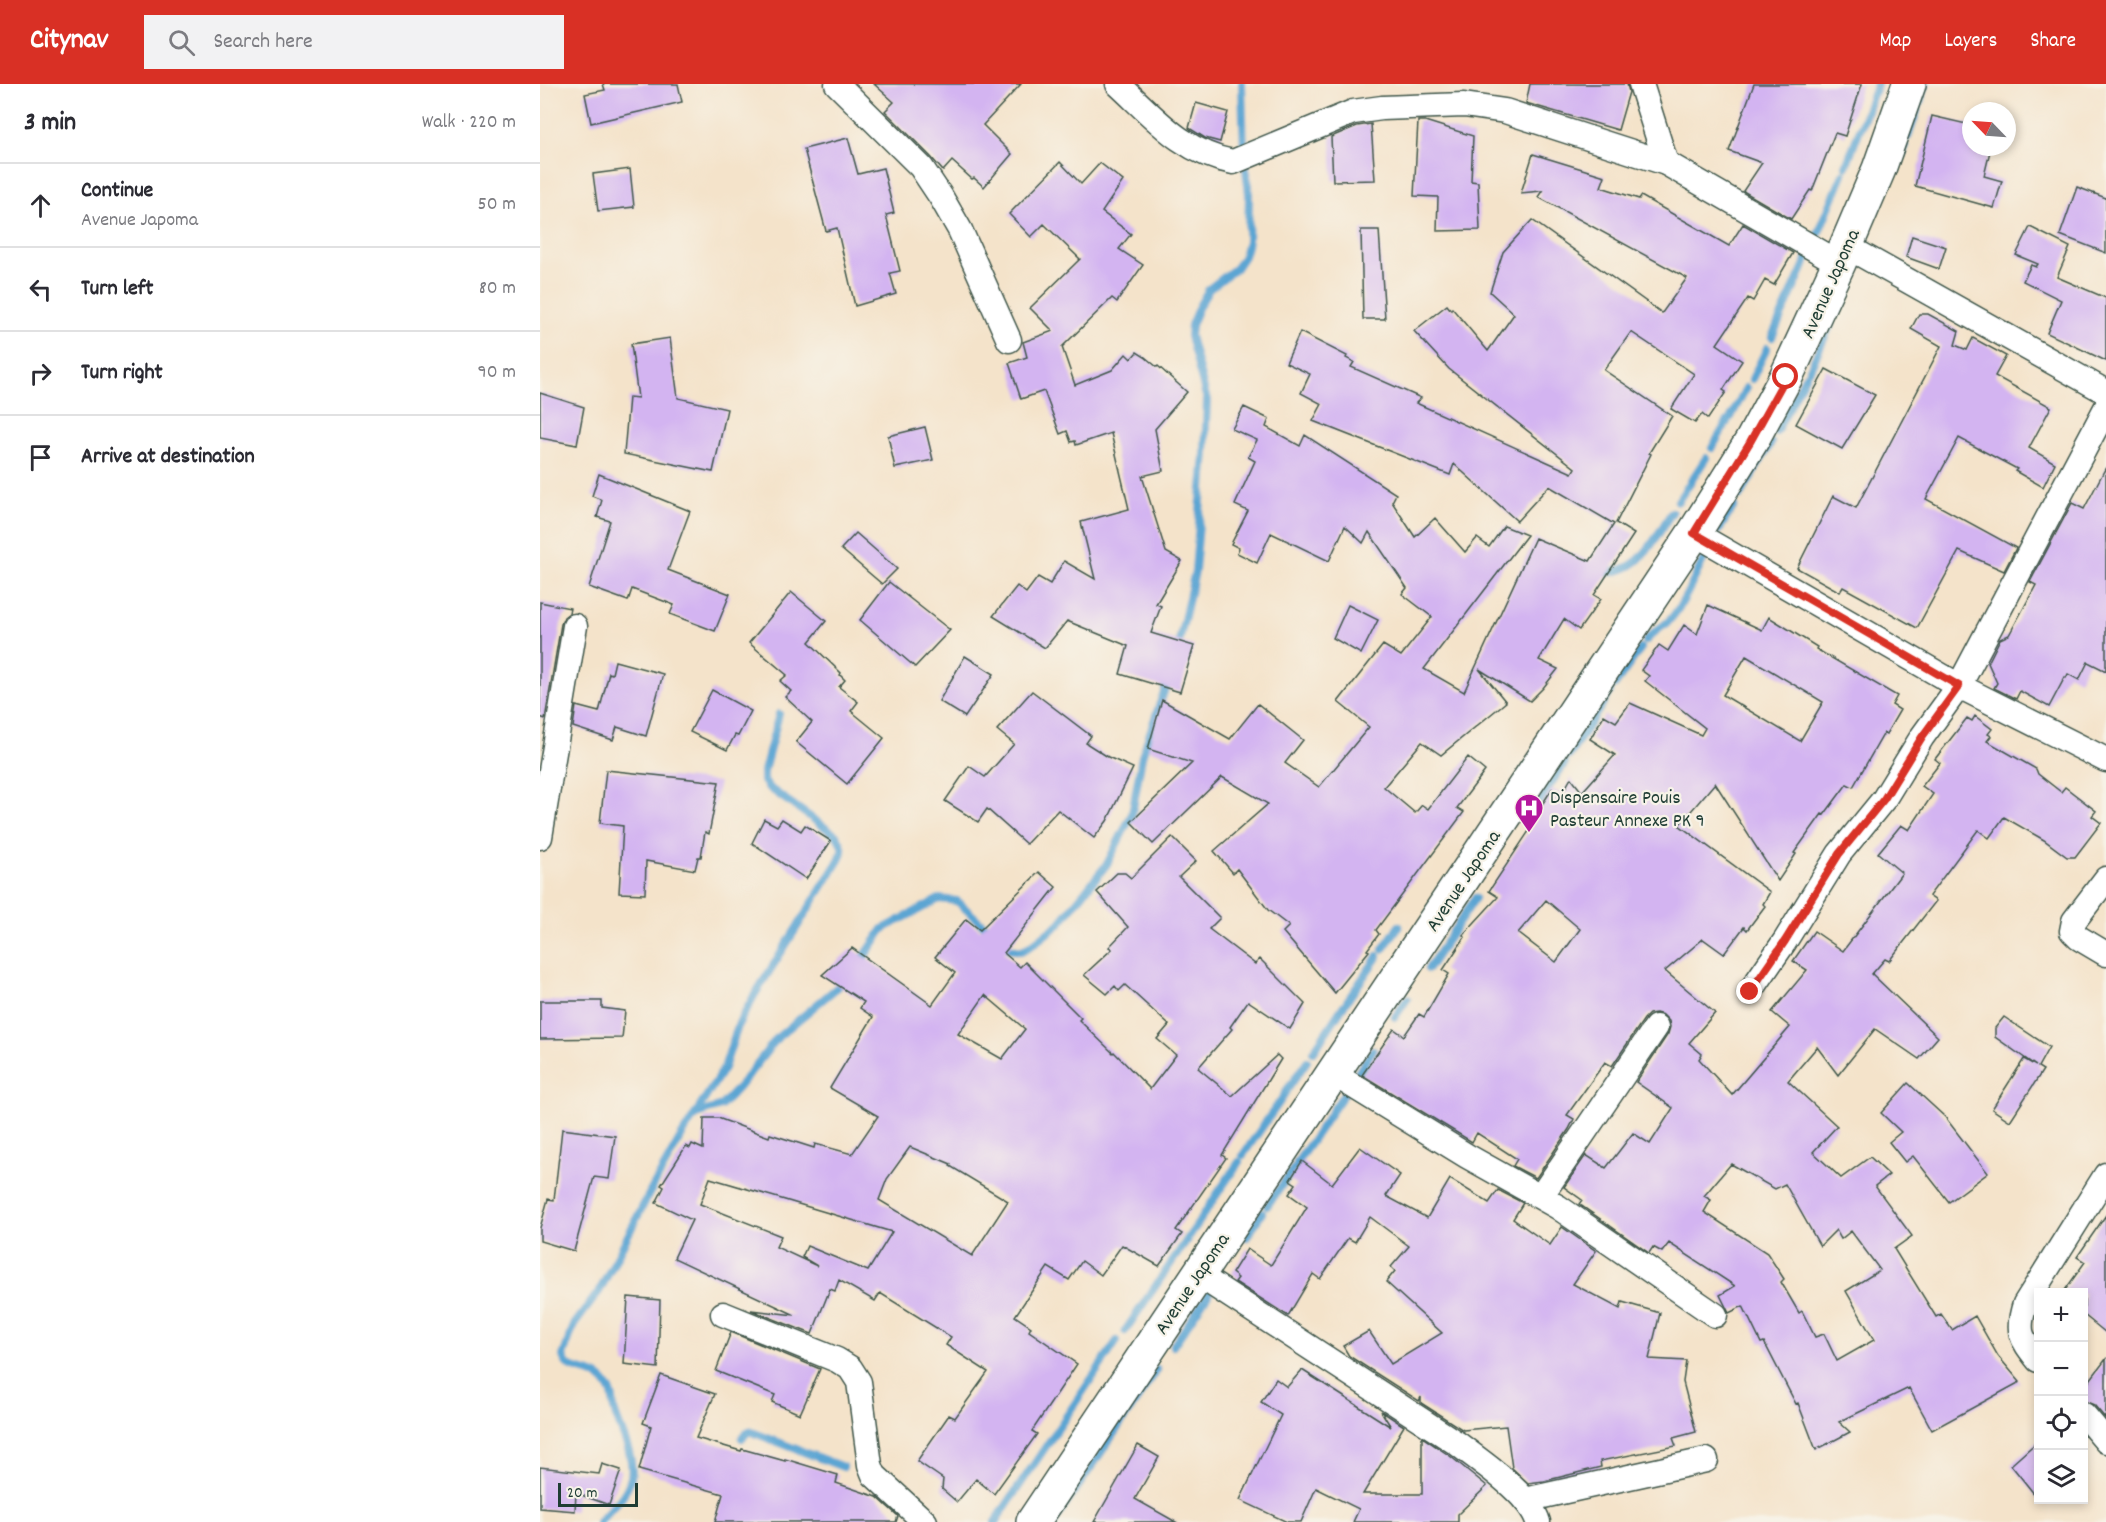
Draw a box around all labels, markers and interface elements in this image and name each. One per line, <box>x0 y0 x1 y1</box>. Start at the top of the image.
search box <box>144 15 564 69</box>
text: Citynav <box>30 22 108 62</box>
icon: search <box>165 26 198 59</box>
text: Search here <box>213 27 313 58</box>
text: Map <box>1880 27 1911 57</box>
text: Layers <box>1944 27 1997 57</box>
text: Share <box>2030 27 2076 57</box>
north arrow <box>1962 102 2016 156</box>
text: 3 min <box>24 105 76 142</box>
text: Walk · 220 m <box>422 109 516 137</box>
text: Continue <box>81 176 153 207</box>
icon: ahead <box>24 189 57 222</box>
text: 50 m <box>478 191 516 219</box>
text: Avenue Japoma <box>81 207 198 235</box>
street label: Avenue Japoma <box>1795 224 1869 343</box>
icon: left <box>24 273 57 306</box>
text: Turn left <box>81 274 153 305</box>
text: 80 m <box>479 275 516 303</box>
icon: right <box>24 357 57 390</box>
text: Turn right <box>81 358 163 389</box>
text: 90 m <box>478 359 516 387</box>
route start <box>1772 363 1798 389</box>
icon: arrive <box>24 441 57 474</box>
text: Arrive at destination <box>81 442 255 473</box>
place label: Dispensaire Pouis Pasteur Annexe PK 9 <box>1550 785 1705 836</box>
hospital icon: Dispensaire Pouis Pasteur Annexe PK 9 <box>1513 792 1545 834</box>
street label: Avenue Japoma <box>1420 825 1509 938</box>
route end <box>1736 978 1762 1004</box>
street label: Avenue Japoma <box>1149 1228 1238 1341</box>
map controls <box>2034 1288 2088 1504</box>
button: + <box>2034 1288 2088 1342</box>
button: − <box>2034 1342 2088 1396</box>
button: locate <box>2034 1396 2088 1450</box>
button: layers <box>2034 1450 2088 1504</box>
scale bar <box>558 1480 638 1508</box>
text: 20 m <box>567 1482 597 1505</box>

